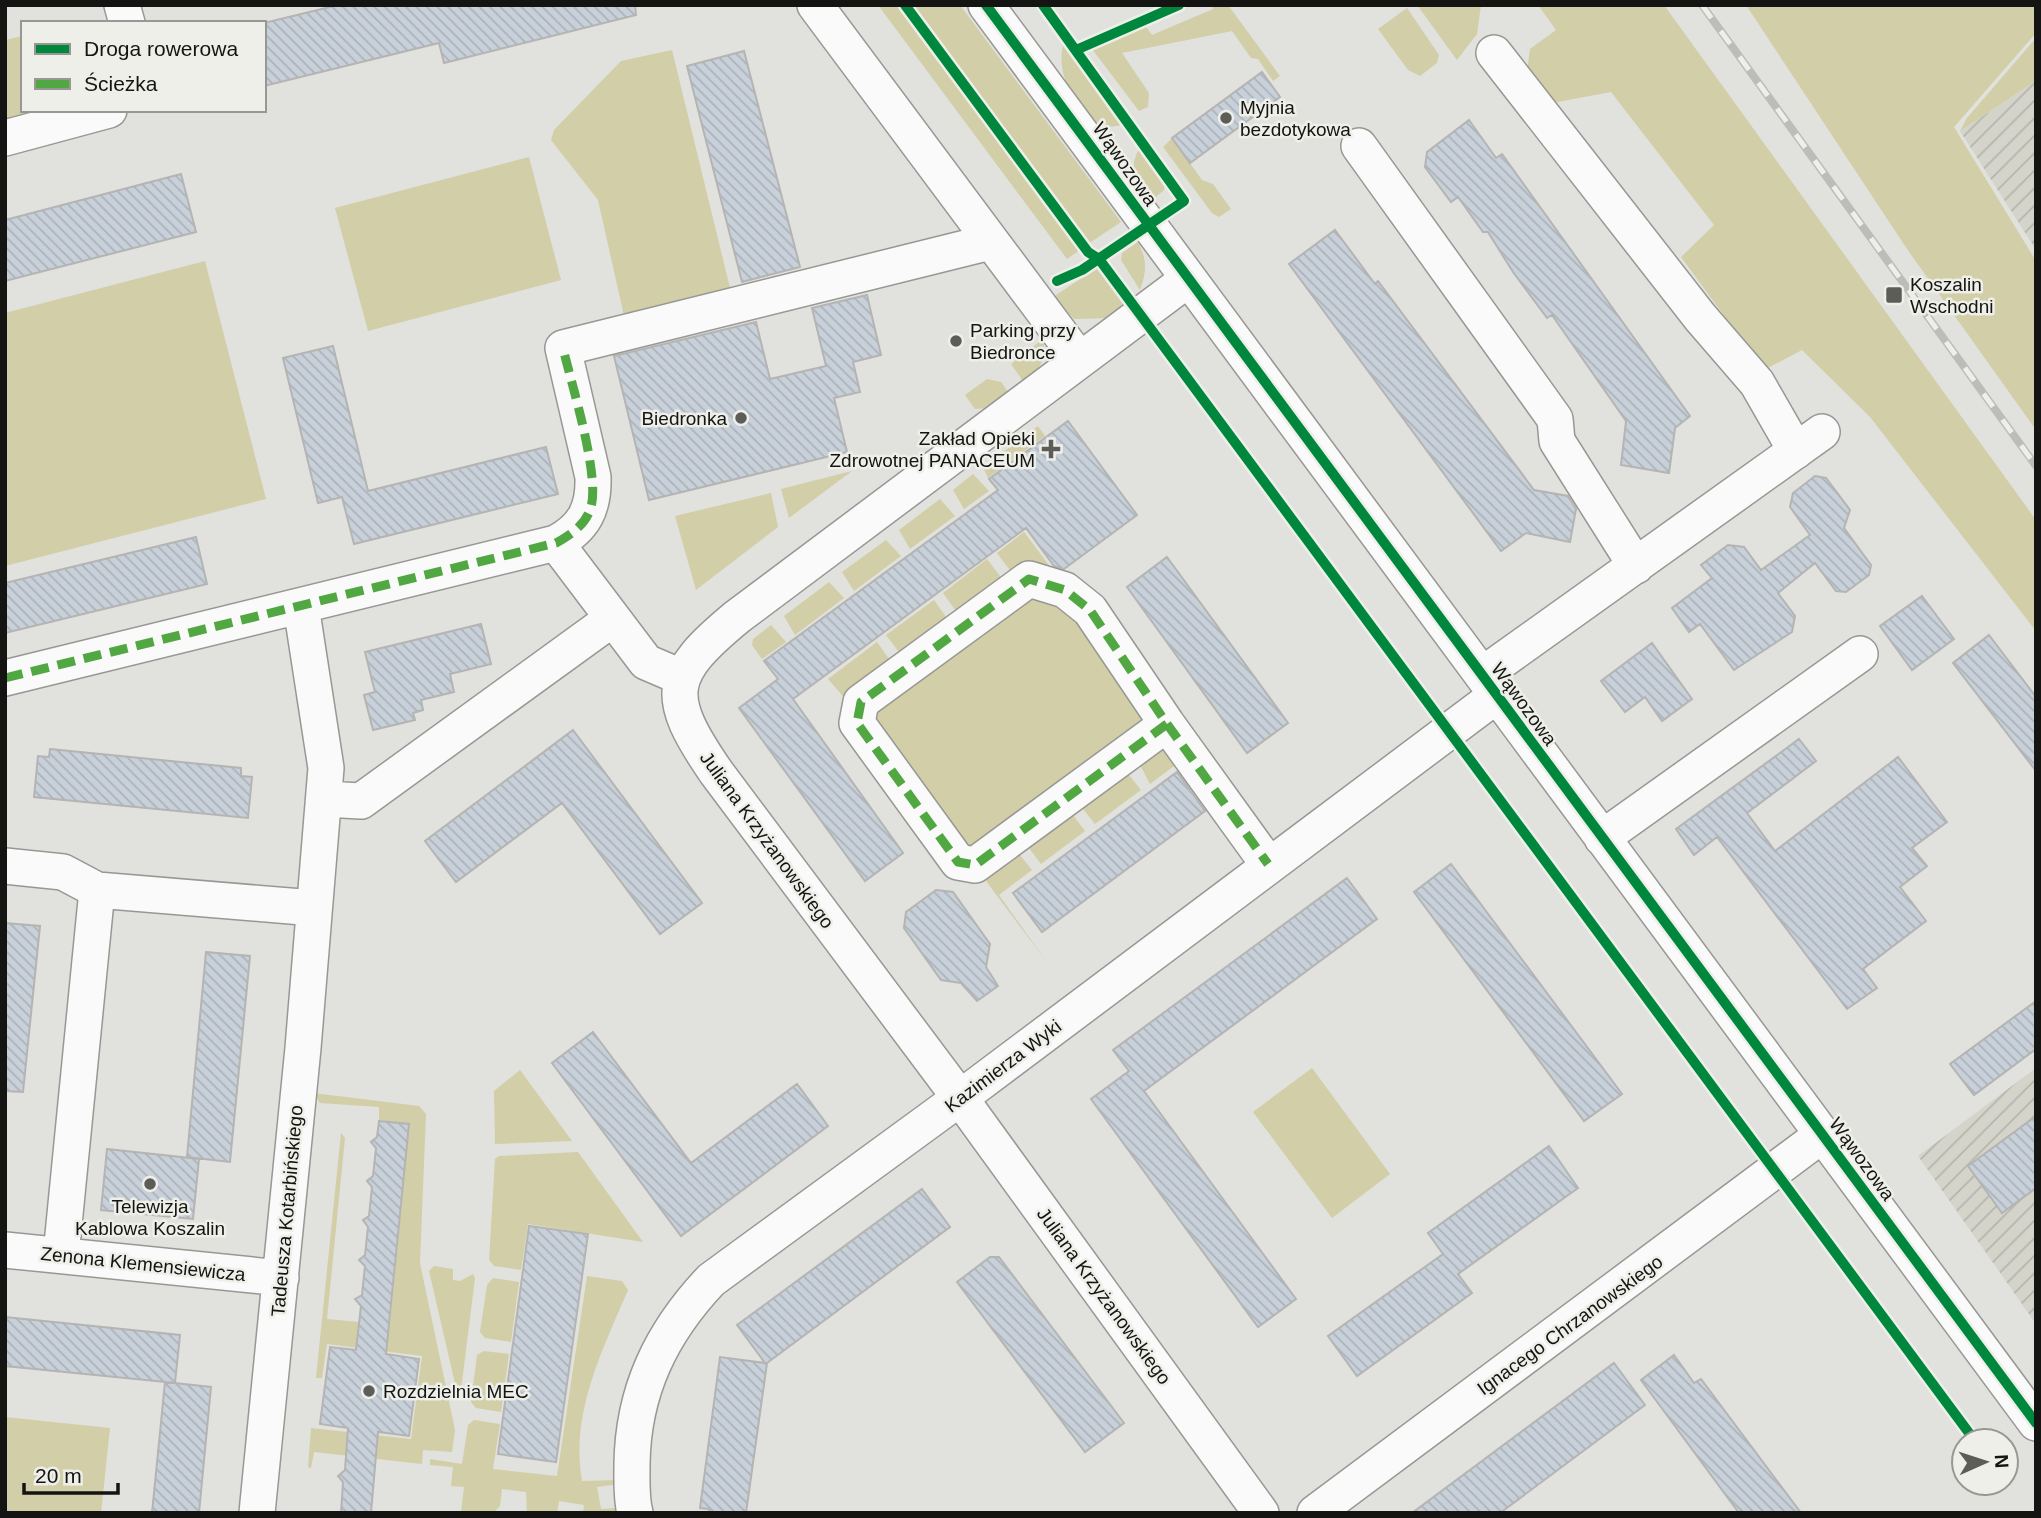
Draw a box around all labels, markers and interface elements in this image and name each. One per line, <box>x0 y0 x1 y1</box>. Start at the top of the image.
legend <box>21 21 266 112</box>
text: Droga rowerowa <box>84 37 238 60</box>
text: Ścieżka <box>84 72 158 95</box>
place label: Myjnia bezdotykowa <box>1240 97 1351 140</box>
marker: Myjnia bezdotykowa <box>1218 110 1234 126</box>
street label: Wąwozowa <box>1089 118 1162 210</box>
place label: Koszalin Wschodni <box>1910 274 1993 317</box>
marker: Koszalin Wschodni <box>1884 285 1904 305</box>
place label: Parking przy Biedronce <box>970 320 1076 363</box>
marker: Parking przy Biedronce <box>948 333 964 349</box>
place label: Biedronka <box>641 408 727 429</box>
marker: Biedronka <box>733 410 749 426</box>
place label: Zakład Opieki Zdrowotnej PANACEUM <box>829 428 1035 471</box>
marker: Zakład Opieki Zdrowotnej PANACEUM <box>1041 439 1061 459</box>
street label: Wąwozowa <box>1487 659 1561 750</box>
street label: Juliana Krzyżanowskiego <box>696 748 838 932</box>
street label: Kazimierza Wyki <box>941 1015 1065 1117</box>
street label: Tadeusza Kotarbińskiego <box>267 1104 307 1318</box>
street label: Wąwozowa <box>1825 1114 1899 1205</box>
marker: Telewizja Kablowa Koszalin <box>142 1176 158 1192</box>
place label: Telewizja Kablowa Koszalin <box>75 1196 225 1239</box>
street label: Juliana Krzyżanowskiego <box>1033 1204 1175 1388</box>
street label: Zenona Klemensiewicza <box>39 1243 247 1285</box>
street label: Ignacego Chrzanowskiego <box>1473 1251 1667 1399</box>
place label: Rozdzielnia MEC <box>383 1381 529 1402</box>
marker: Rozdzielnia MEC <box>361 1383 377 1399</box>
north arrow <box>1950 1427 2020 1497</box>
scale bar <box>24 1452 119 1496</box>
text: N <box>1991 1454 2012 1469</box>
text: 20 m <box>35 1464 82 1487</box>

